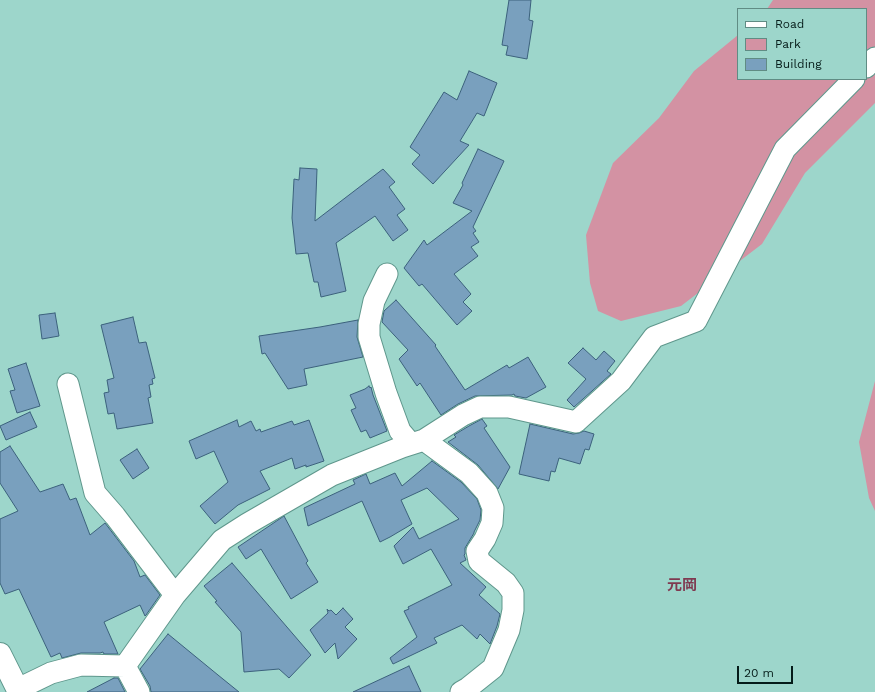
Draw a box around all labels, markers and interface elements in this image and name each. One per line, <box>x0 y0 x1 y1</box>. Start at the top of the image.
legend <box>737 8 867 80</box>
text: Road <box>775 17 804 31</box>
text: Park <box>775 37 801 51</box>
text: Building <box>775 57 822 71</box>
district label: 元岡 <box>667 577 697 595</box>
scale bar <box>739 658 795 684</box>
text: 20 m <box>744 666 774 680</box>

